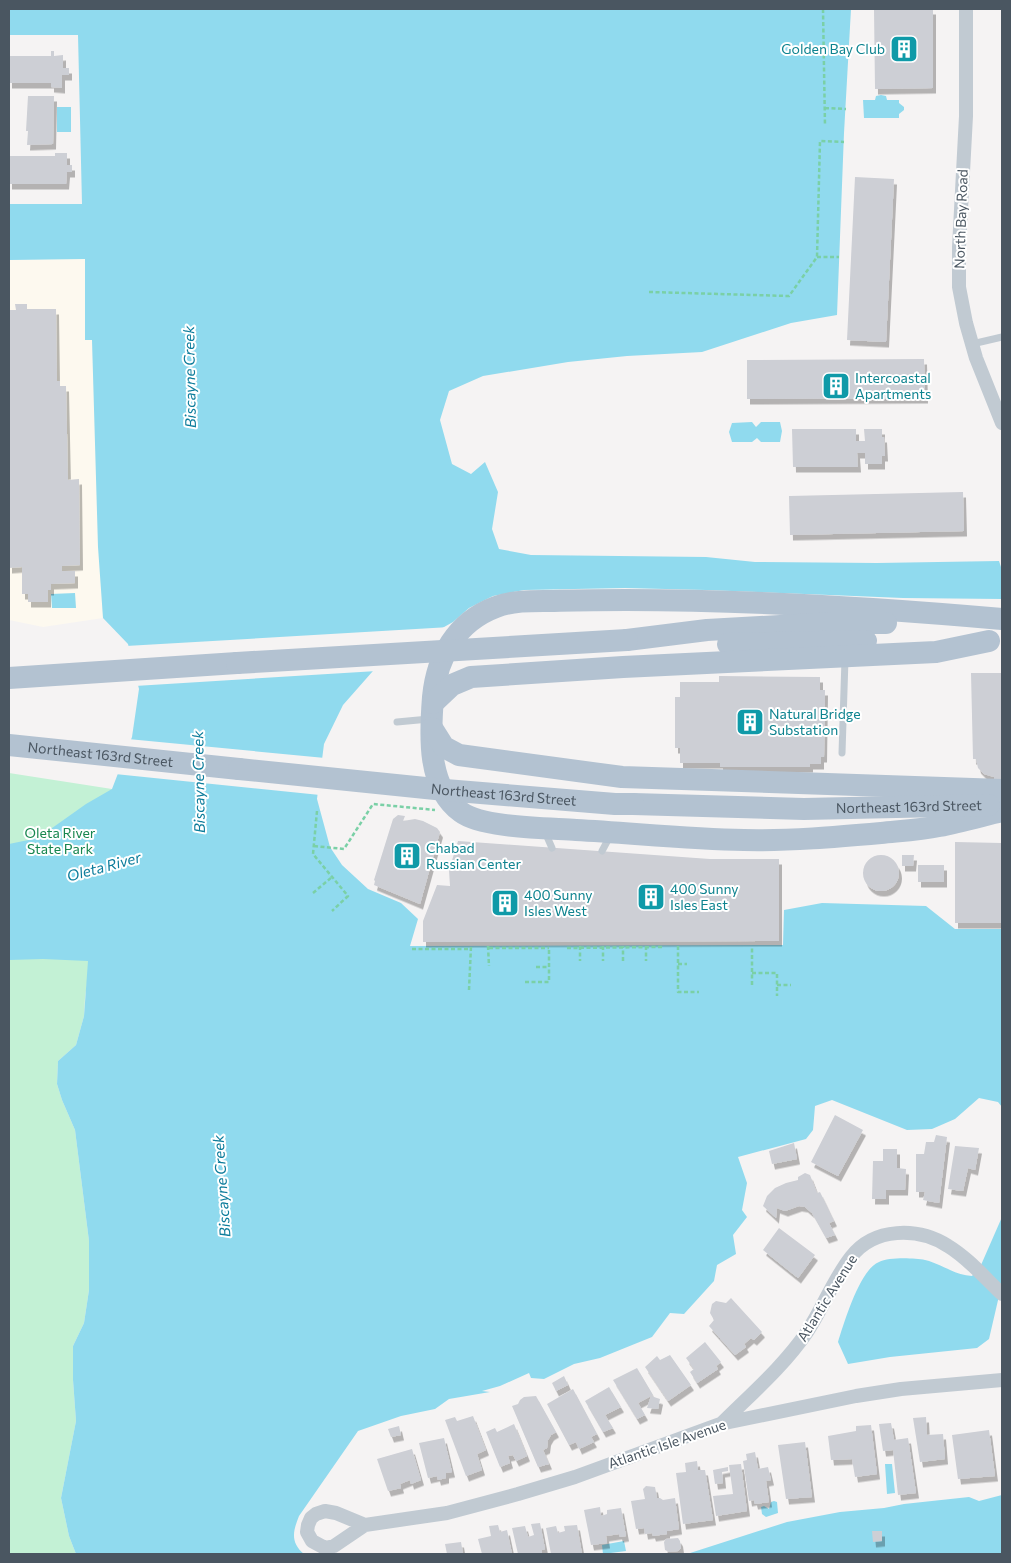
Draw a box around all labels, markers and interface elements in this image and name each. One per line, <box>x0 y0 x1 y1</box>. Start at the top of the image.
building icon: Golden Bay Club <box>889 34 919 64</box>
place label: Golden Bay Club <box>781 40 885 57</box>
street label: North Bay Road <box>950 169 971 269</box>
water label: Biscayne Creek <box>179 325 199 428</box>
place label: Intercoastal Apartments <box>855 369 931 402</box>
building icon: Intercoastal Apartments <box>821 371 851 401</box>
place label: Natural Bridge Substation <box>769 705 861 738</box>
building icon: Natural Bridge Substation <box>735 707 765 737</box>
water label: Biscayne Creek <box>188 730 208 833</box>
street label: Northeast 163rd Street <box>27 738 174 770</box>
street label: Northeast 163rd Street <box>430 780 577 809</box>
street label: Northeast 163rd Street <box>836 796 982 816</box>
park label: Oleta River State Park <box>25 824 96 857</box>
place label: Chabad Russian Center <box>426 839 521 872</box>
building icon: Chabad Russian Center <box>392 841 422 871</box>
water label: Oleta River <box>65 847 144 885</box>
place label: 400 Sunny Isles East <box>670 880 739 913</box>
building icon: 400 Sunny Isles East <box>636 882 666 912</box>
place label: 400 Sunny Isles West <box>524 886 593 919</box>
building icon: 400 Sunny Isles West <box>490 888 520 918</box>
water label: Biscayne Creek <box>208 1134 234 1238</box>
street label: Atlantic Avenue <box>793 1251 860 1344</box>
street label: Atlantic Isle Avenue <box>606 1415 728 1472</box>

